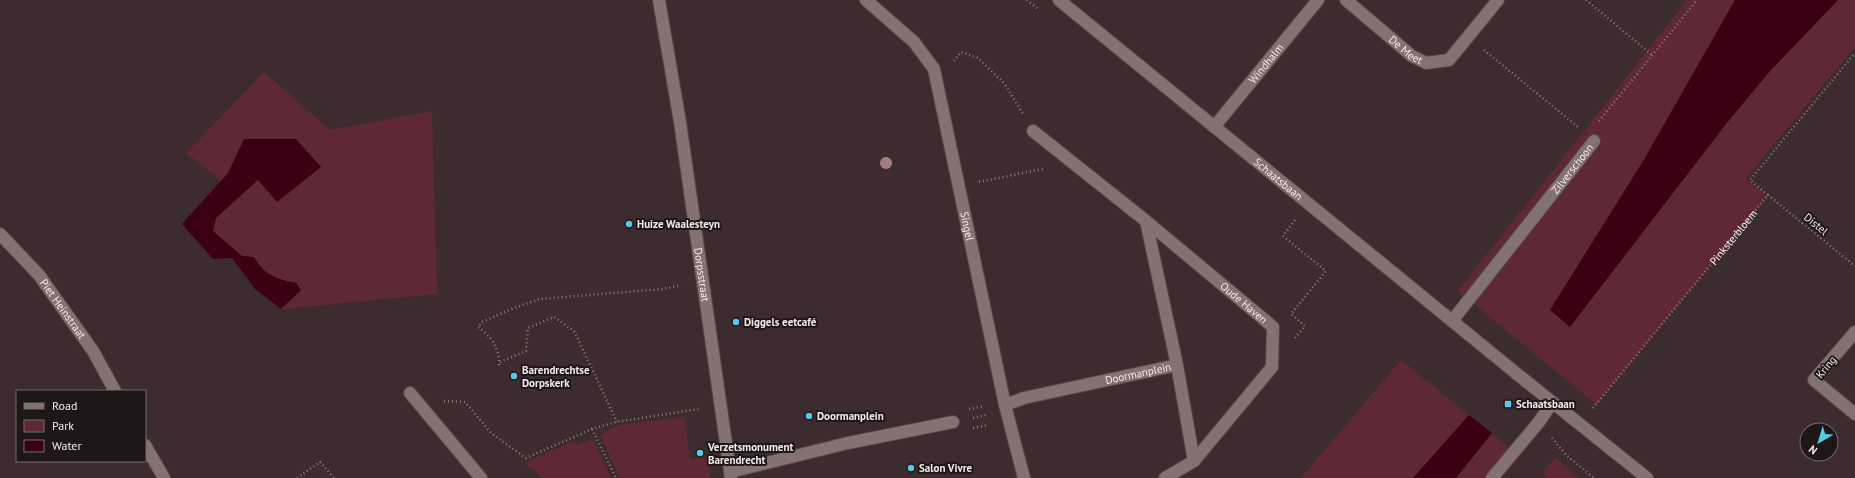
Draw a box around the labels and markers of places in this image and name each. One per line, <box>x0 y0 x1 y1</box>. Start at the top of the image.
place label: Huize Waalesteyn <box>637 217 720 231</box>
marker: Huize Waalesteyn <box>624 219 634 229</box>
place label: Diggels eetcafé <box>744 315 817 329</box>
marker: Diggels eetcafé <box>731 317 741 327</box>
place label: Barendrechtse Dorpskerk <box>522 363 590 390</box>
marker: Barendrechtse Dorpskerk <box>509 371 519 381</box>
place label: Schaatsbaan <box>1516 397 1575 411</box>
marker: Schaatsbaan <box>1503 399 1513 409</box>
place label: Doormanplein <box>817 409 884 423</box>
marker: Doormanplein <box>804 411 814 421</box>
place label: Verzetsmonument Barendrecht <box>707 440 793 467</box>
marker: Verzetsmonument Barendrecht <box>695 448 705 458</box>
place label: Salon Vivre <box>919 461 973 475</box>
marker: Salon Vivre <box>906 463 916 473</box>

